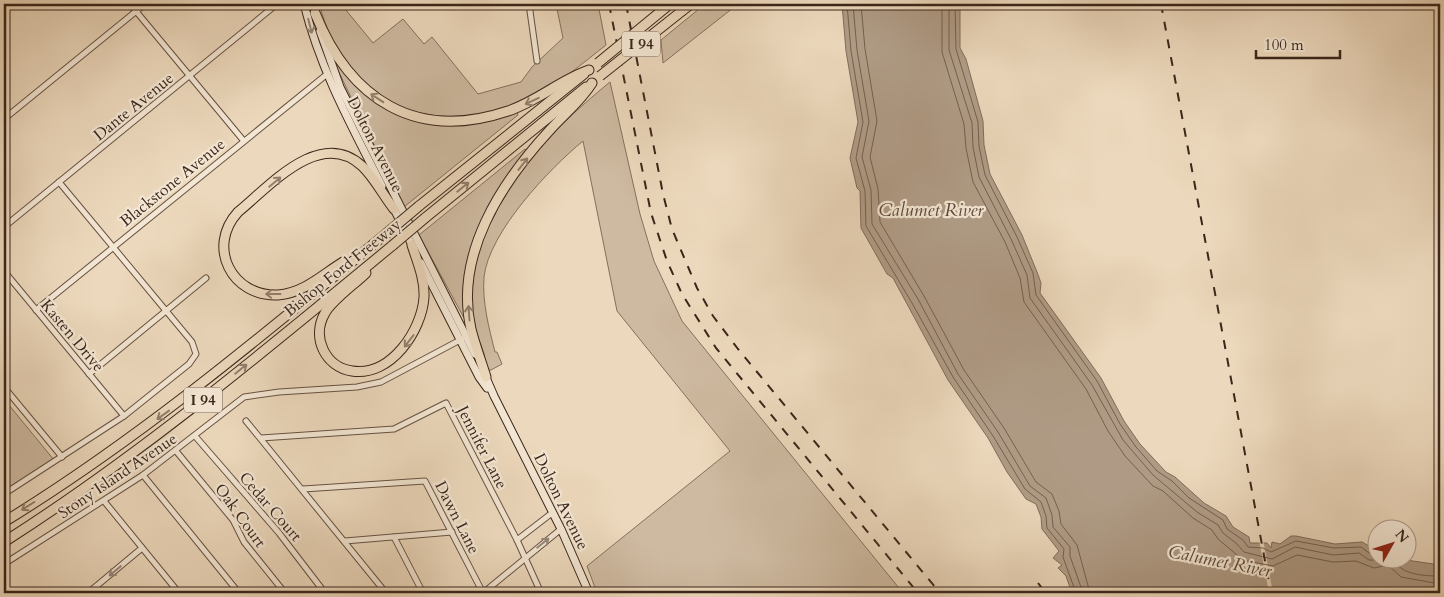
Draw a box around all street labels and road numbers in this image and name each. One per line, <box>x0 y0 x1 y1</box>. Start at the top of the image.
road number: I 94 <box>622 32 660 56</box>
street label: Dante Avenue <box>89 68 178 146</box>
street label: Dolton Avenue <box>342 93 409 196</box>
street label: Blackstone Avenue <box>115 134 230 232</box>
street label: Bishop Ford Freeway <box>279 213 406 322</box>
street label: Kasten Drive <box>35 295 109 377</box>
road number: I 94 <box>184 388 222 412</box>
street label: Jennifer Lane <box>451 400 512 493</box>
street label: Stony Island Avenue <box>54 428 181 524</box>
street label: Dolton Avenue <box>528 450 594 553</box>
street label: Cedar Court <box>234 467 307 546</box>
street label: Dawn Lane <box>429 477 485 558</box>
street label: Oak Court <box>209 479 271 552</box>

